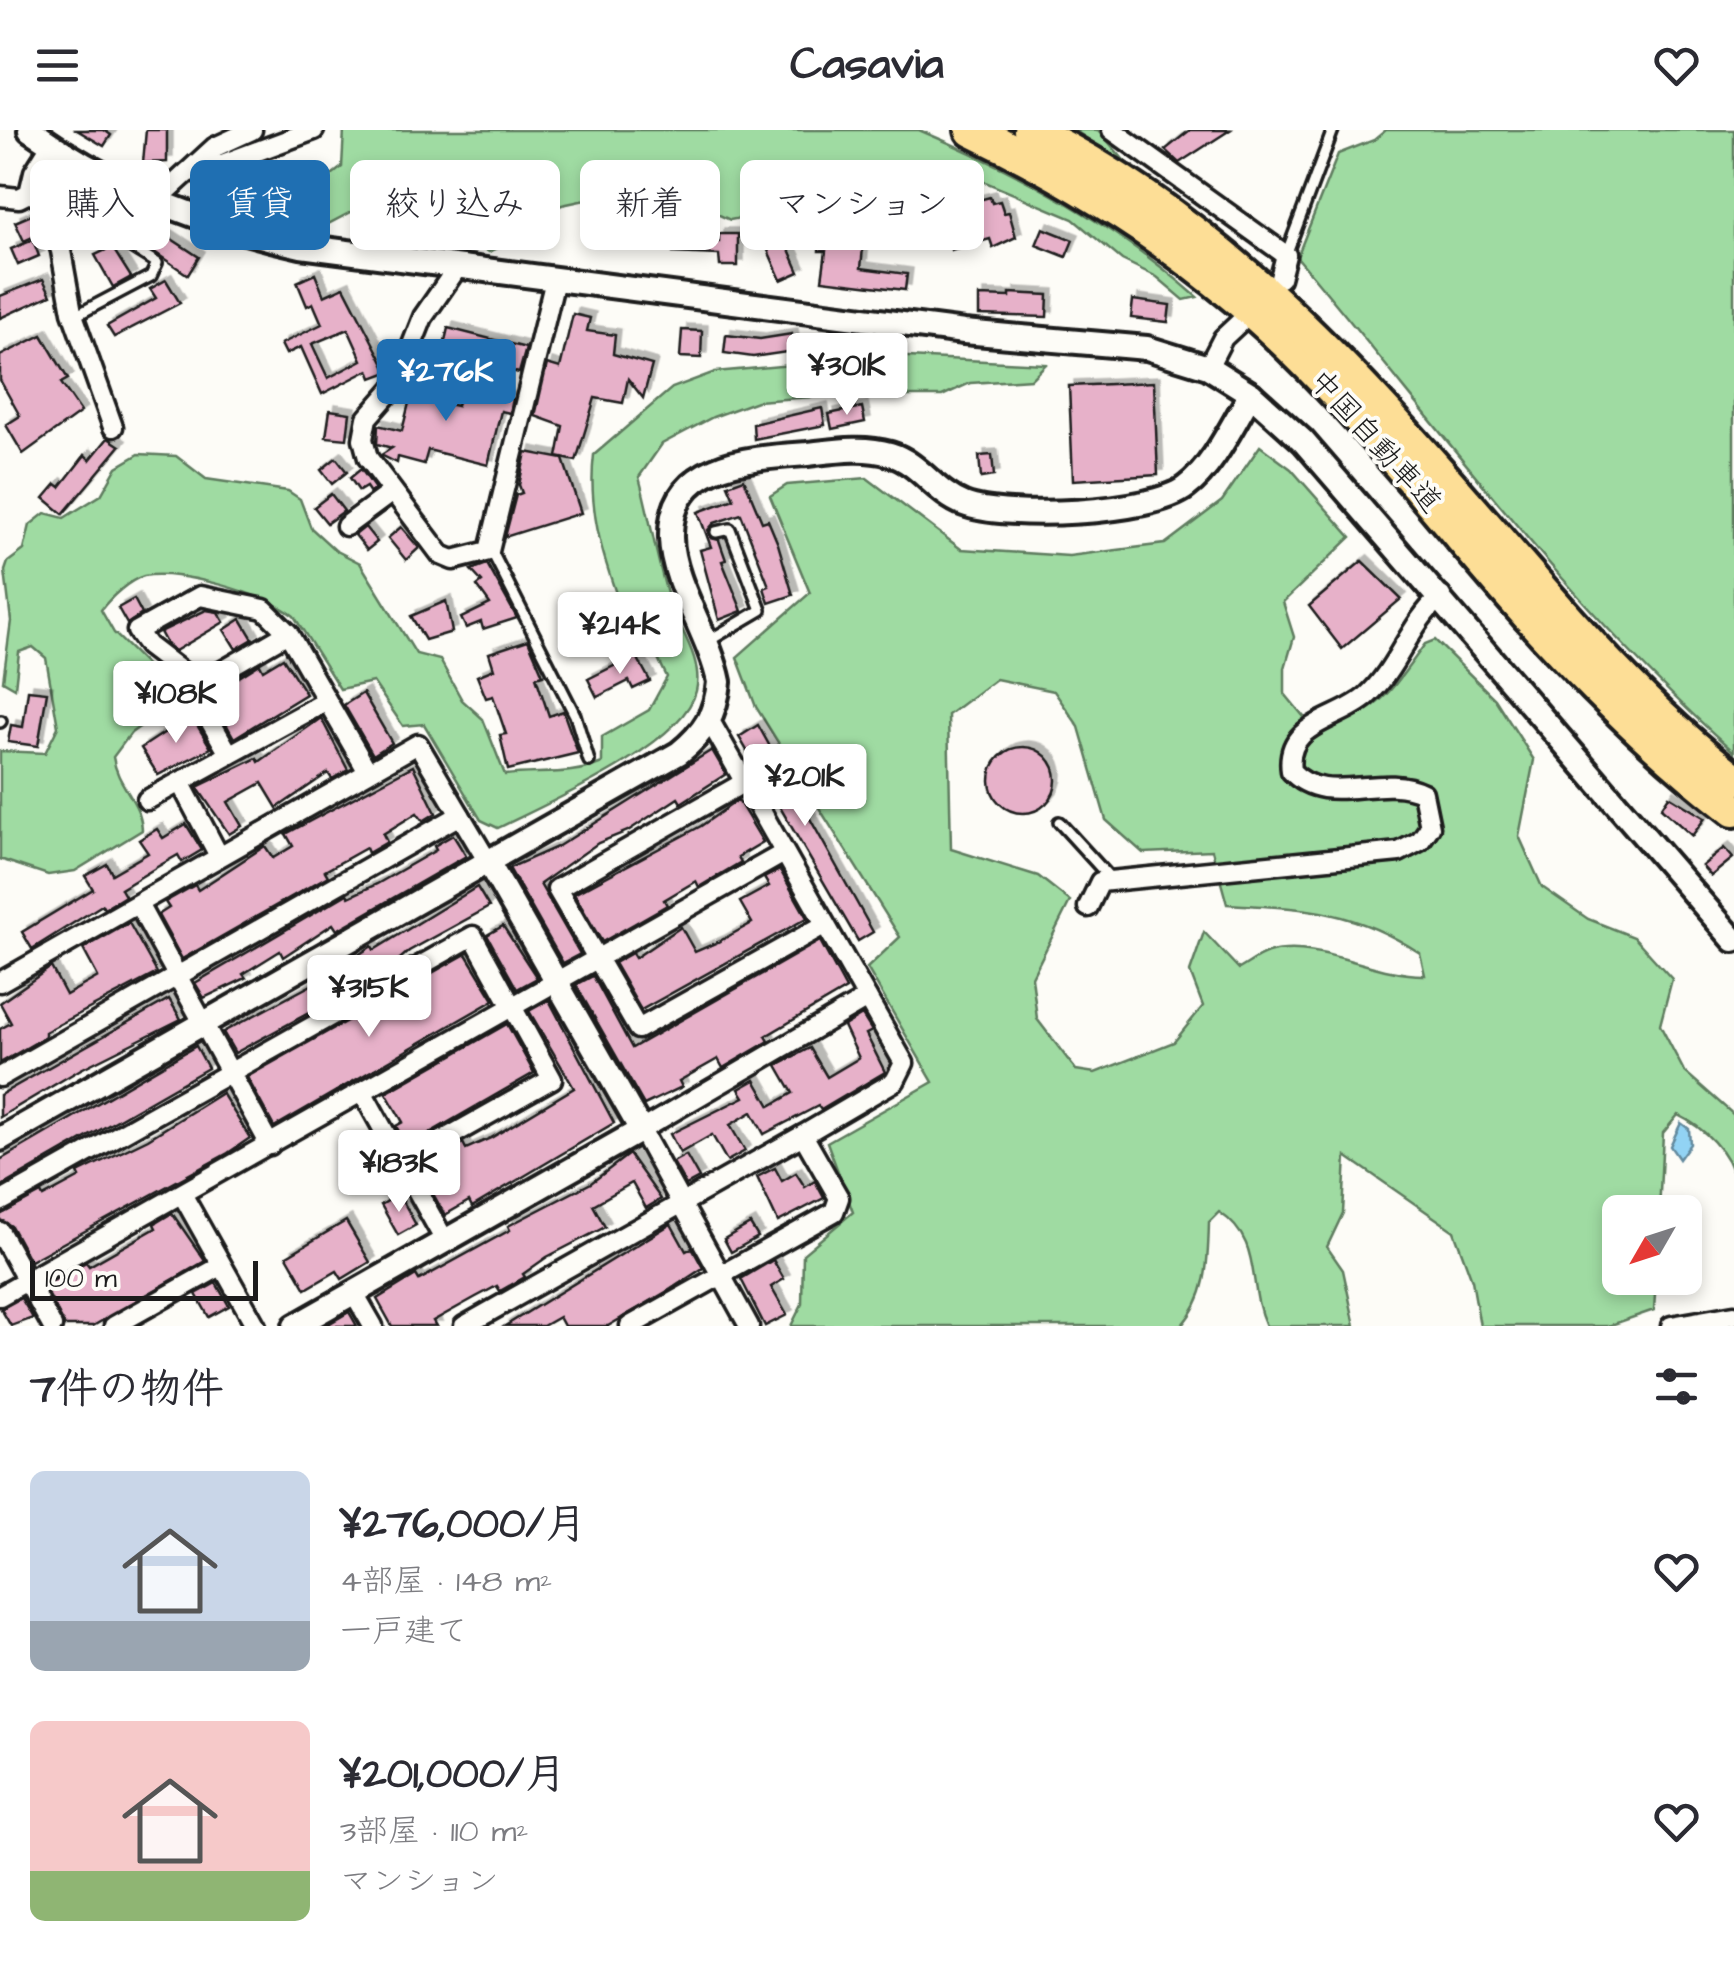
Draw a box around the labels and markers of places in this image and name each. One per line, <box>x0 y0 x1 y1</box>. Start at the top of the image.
pin: ¥301K <box>777 333 917 418</box>
pin: ¥276K <box>376 339 516 424</box>
pin: ¥214K <box>550 592 690 677</box>
pin: ¥108K <box>106 661 246 746</box>
pin: ¥201K <box>735 744 875 829</box>
pin: ¥315K <box>299 955 439 1040</box>
pin: ¥183K <box>329 1130 469 1215</box>

